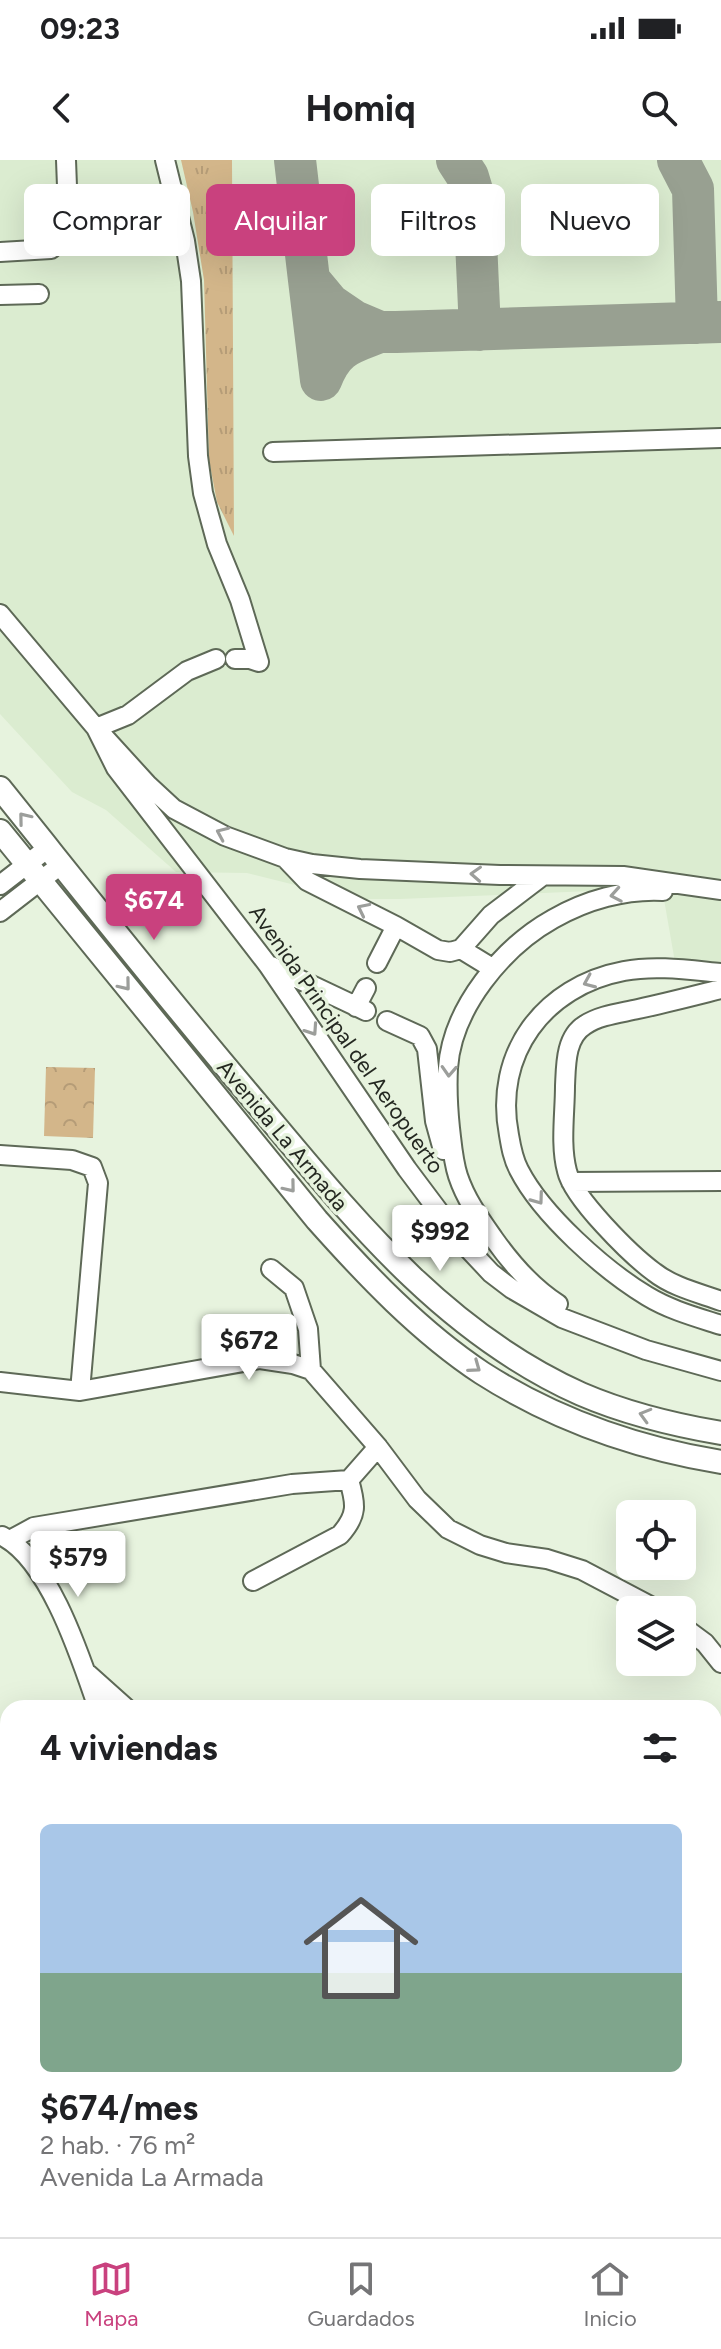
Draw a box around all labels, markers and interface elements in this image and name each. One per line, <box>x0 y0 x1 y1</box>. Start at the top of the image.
text: 09:23 <box>40 10 120 47</box>
icon: back <box>40 86 84 130</box>
icon: search <box>637 86 681 130</box>
text: Homiq <box>305 87 416 130</box>
chip: Comprar <box>24 184 190 256</box>
chip: Alquilar <box>206 184 355 256</box>
chip: Filtros <box>371 184 505 256</box>
chip: Nuevo <box>521 184 659 256</box>
one-way arrow <box>19 813 34 827</box>
one-way arrow <box>216 827 230 843</box>
one-way arrow <box>469 866 482 883</box>
pin: $674 <box>107 874 201 942</box>
text: $674 <box>124 884 184 916</box>
one-way arrow <box>609 886 622 903</box>
street label: Avenida Principal del Aeropuerto <box>243 900 450 1179</box>
one-way arrow <box>356 903 371 919</box>
one-way arrow <box>583 972 597 988</box>
one-way arrow <box>116 976 130 991</box>
one-way arrow <box>302 1021 317 1035</box>
street label: Avenida La Armada <box>211 1054 354 1216</box>
one-way arrow <box>441 1065 458 1078</box>
one-way arrow <box>280 1178 294 1193</box>
one-way arrow <box>528 1190 542 1205</box>
pin: $992 <box>393 1205 487 1273</box>
text: $992 <box>410 1215 470 1247</box>
pin: $672 <box>202 1314 296 1382</box>
text: $672 <box>220 1324 279 1356</box>
one-way arrow <box>467 1358 481 1372</box>
one-way arrow <box>639 1408 653 1424</box>
map controls <box>616 1500 696 1676</box>
button: locate <box>616 1500 696 1580</box>
pin: $579 <box>31 1531 125 1599</box>
text: $579 <box>48 1541 108 1573</box>
button: layers <box>616 1596 696 1676</box>
icon: filters <box>638 1726 682 1770</box>
text: 4 viviendas <box>40 1728 218 1769</box>
icon: home <box>289 1876 433 2020</box>
text: $674/mes <box>40 2088 198 2129</box>
text: 2 hab. · 76 m² <box>40 2129 195 2161</box>
text: Avenida La Armada <box>40 2161 264 2193</box>
tab: Mapa <box>84 2257 138 2332</box>
tab: Guardados <box>307 2257 415 2332</box>
tab: Inicio <box>584 2257 637 2332</box>

